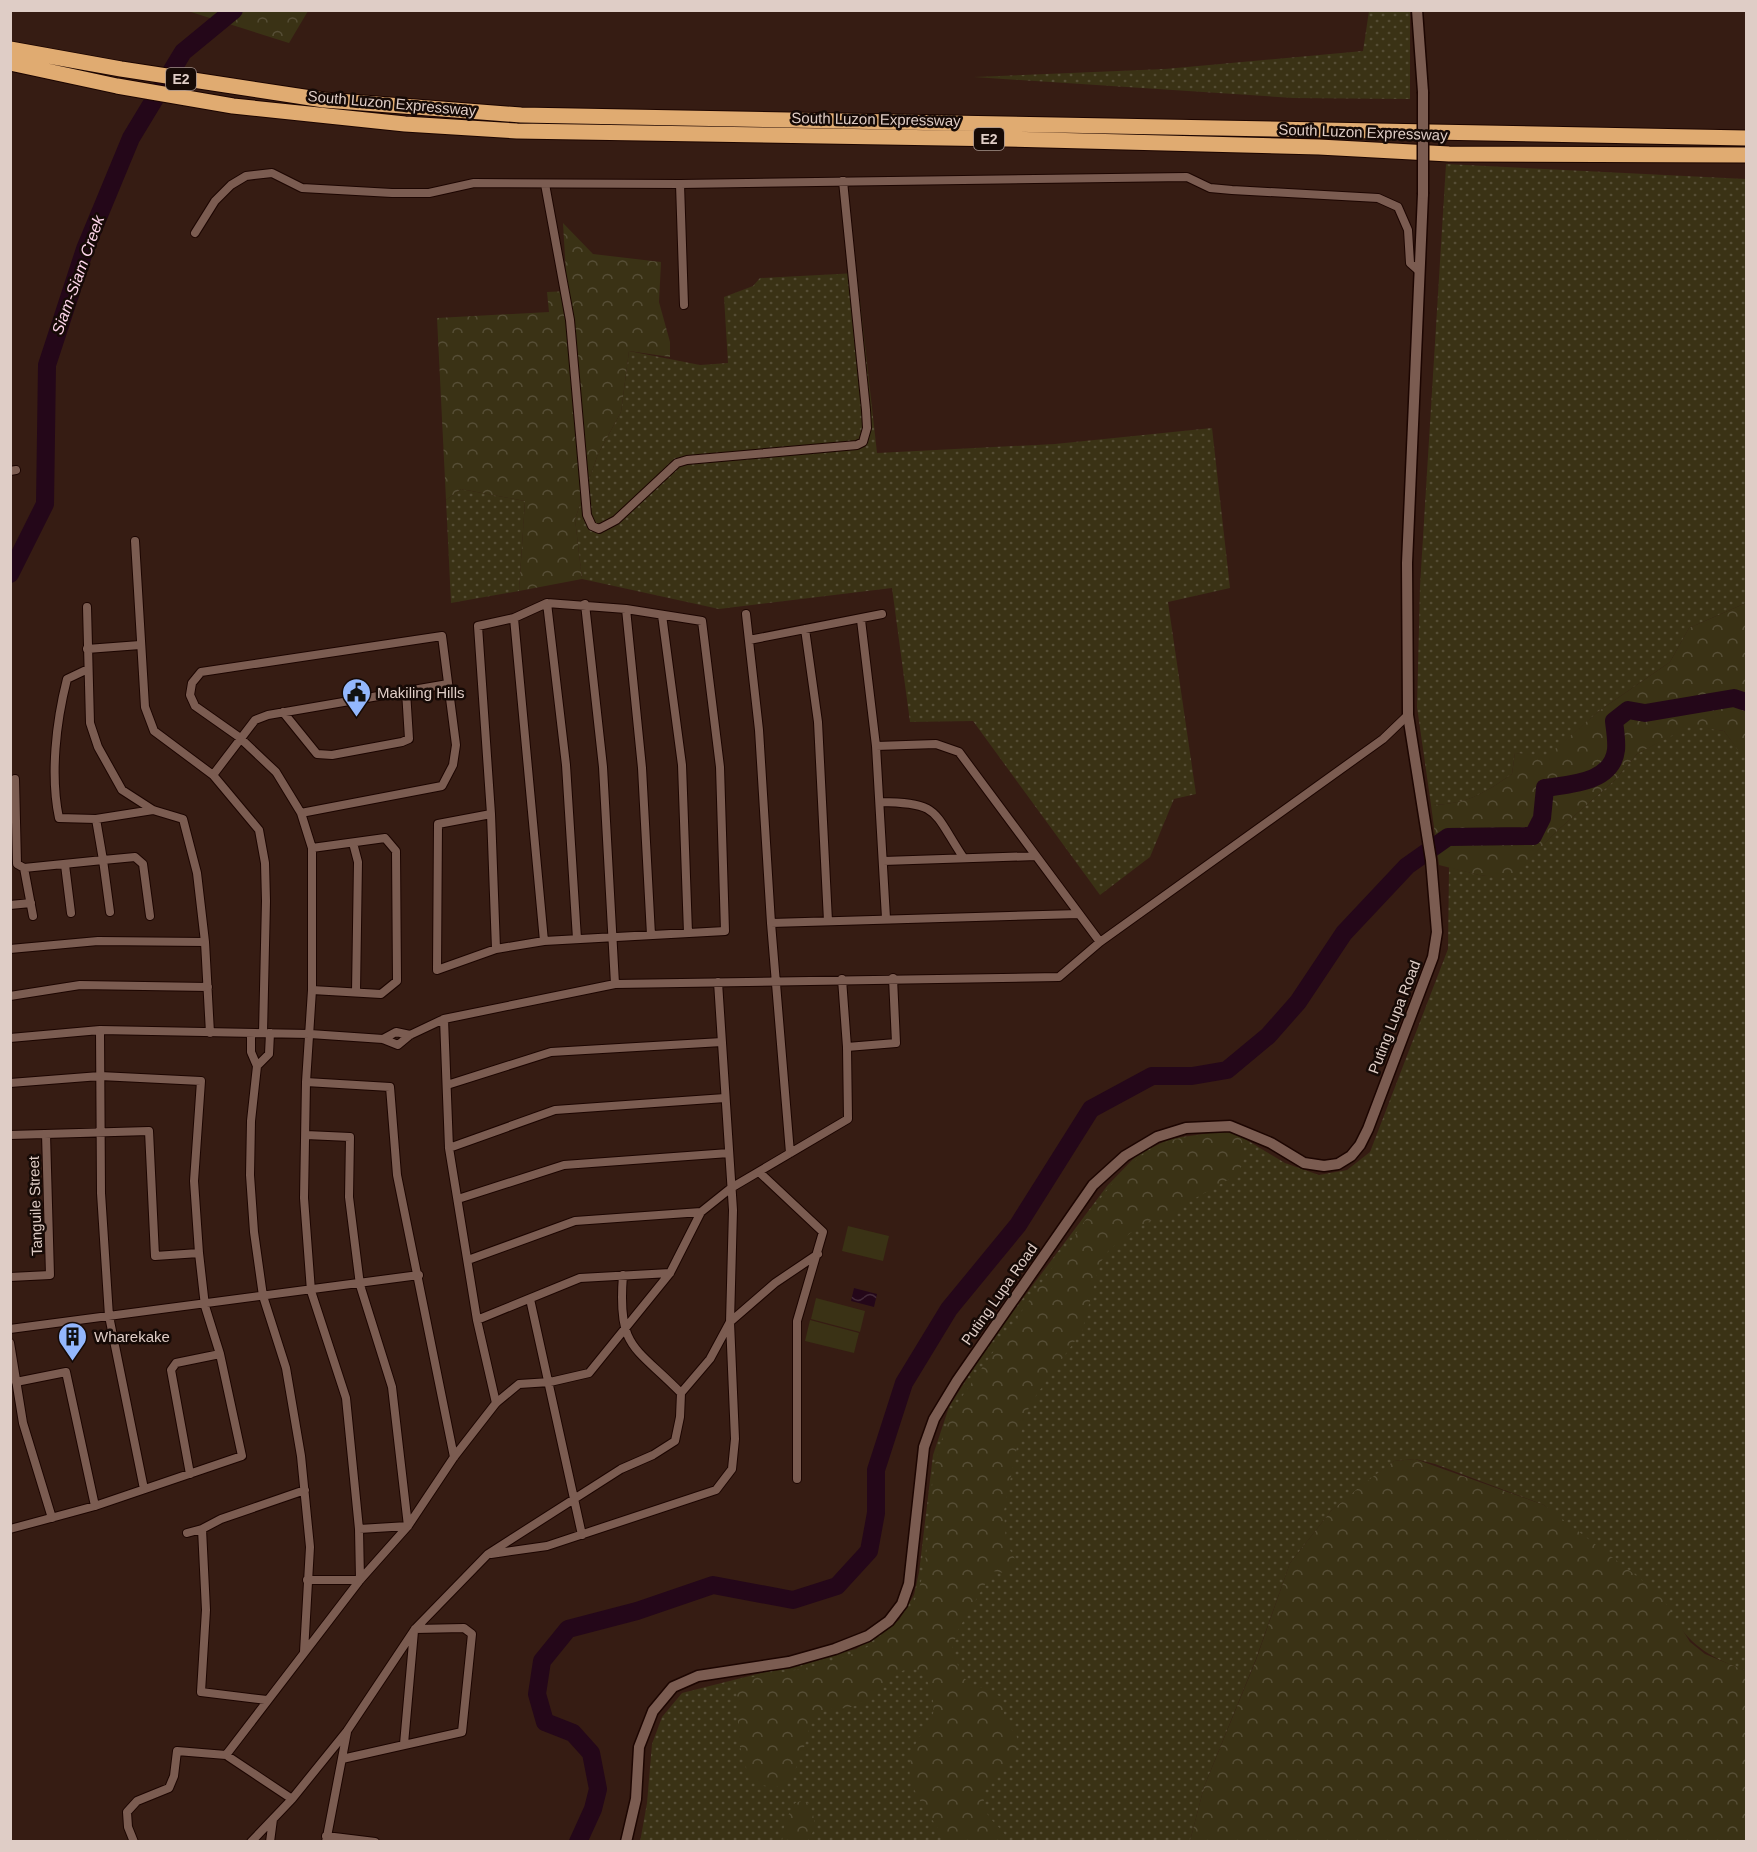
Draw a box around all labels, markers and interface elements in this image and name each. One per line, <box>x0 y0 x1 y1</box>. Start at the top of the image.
road number: E2 <box>166 68 196 90</box>
street label: South Luzon Expressway <box>307 87 478 119</box>
street label: South Luzon Expressway <box>791 109 961 129</box>
street label: South Luzon Expressway <box>1278 121 1448 143</box>
road number: E2 <box>974 128 1004 150</box>
water label: Siam-Siam Creek <box>49 212 108 337</box>
public building icon: Makiling Hills <box>340 676 372 718</box>
place label: Makiling Hills <box>377 684 465 701</box>
street label: Puting Lupa Road <box>1365 958 1423 1076</box>
street label: Tanguile Street <box>25 1155 45 1256</box>
street label: Puting Lupa Road <box>958 1240 1040 1348</box>
building icon: Wharekake <box>57 1320 89 1362</box>
place label: Wharekake <box>94 1328 170 1345</box>

